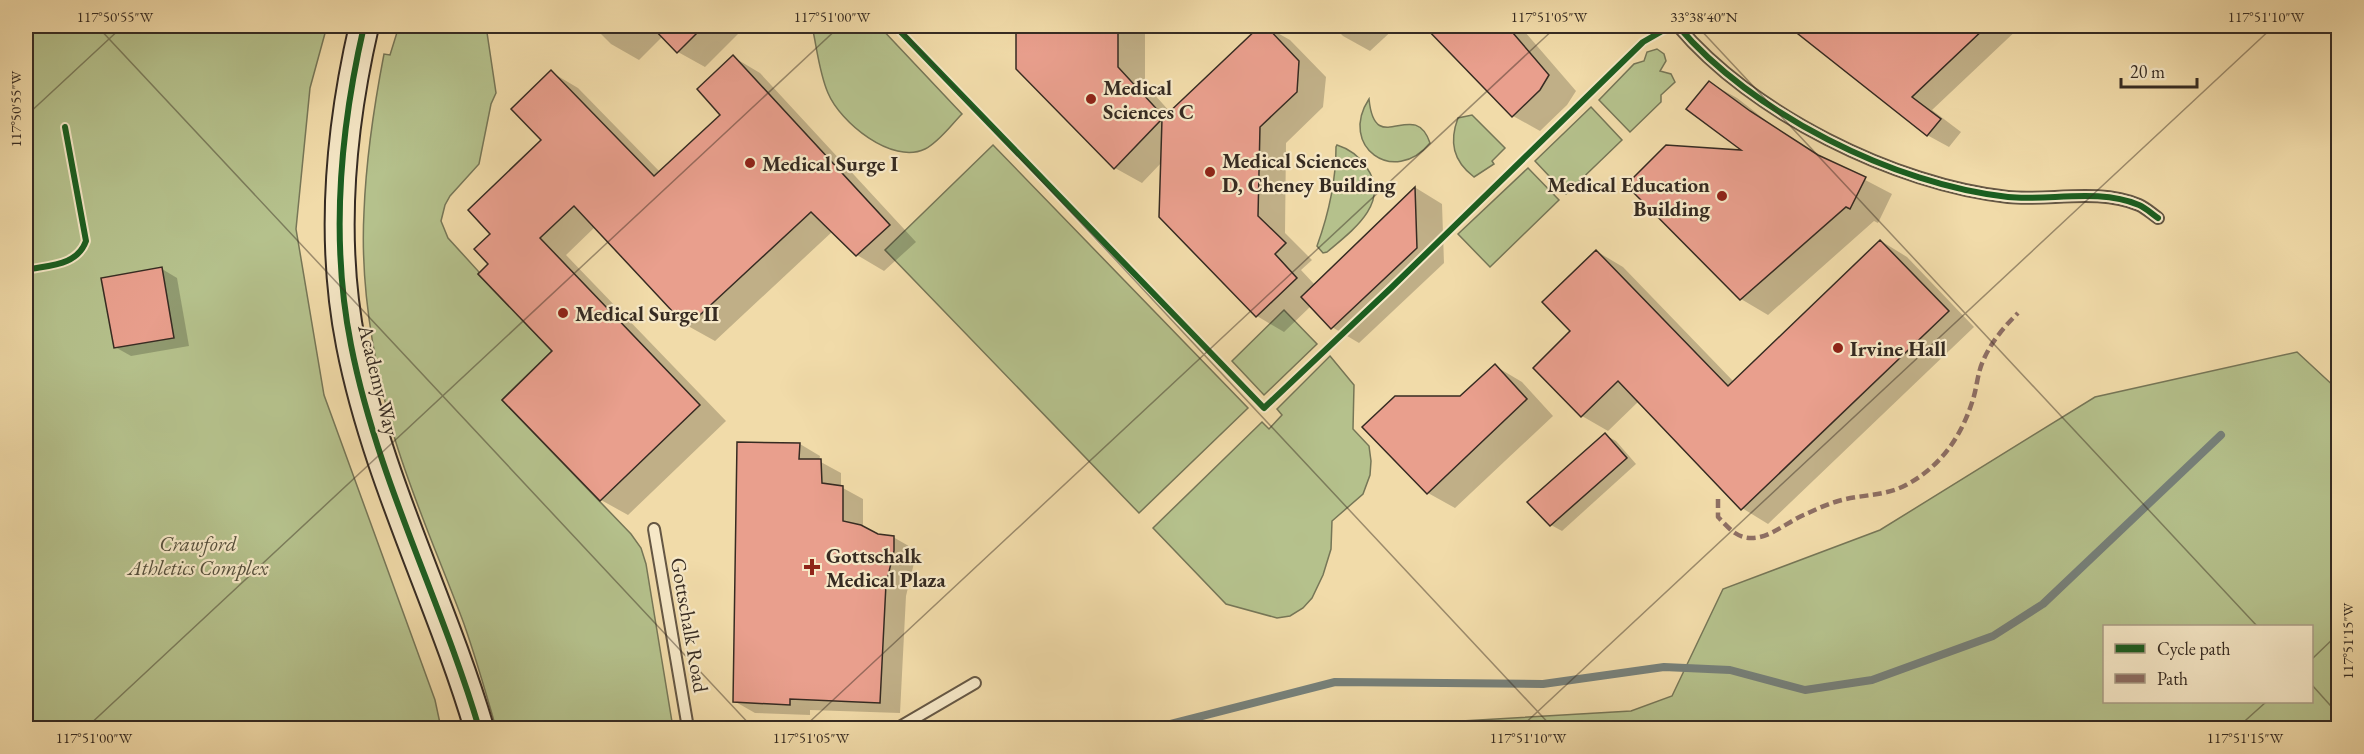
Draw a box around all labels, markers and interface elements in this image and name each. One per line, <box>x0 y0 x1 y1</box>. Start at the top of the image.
text: 117°50'55"W <box>77 7 153 26</box>
text: 117°51'00"W <box>794 7 870 26</box>
text: 117°51'05"W <box>1511 7 1587 26</box>
text: 33°38'40"N <box>1670 7 1738 26</box>
text: 117°51'10"W <box>2228 7 2304 26</box>
scale bar <box>2121 51 2198 89</box>
text: 20 m <box>2130 60 2165 83</box>
text: 117°50'55"W <box>6 71 25 147</box>
place label: Medical Sciences C <box>1103 74 1194 125</box>
marker: Medical Sciences C <box>1084 92 1098 106</box>
place label: Medical Sciences D, Cheney Building <box>1222 147 1396 198</box>
place label: Medical Surge I <box>762 150 899 177</box>
marker: Medical Surge I <box>743 156 757 170</box>
marker: Medical Sciences D, Cheney Building <box>1203 165 1217 179</box>
place label: Medical Education Building <box>1547 171 1710 222</box>
marker: Medical Education Building <box>1715 189 1729 203</box>
place label: Medical Surge II <box>575 300 719 327</box>
marker: Medical Surge II <box>556 306 570 320</box>
street label: Academy Way <box>352 321 406 439</box>
place label: Irvine Hall <box>1850 335 1946 362</box>
marker: Irvine Hall <box>1831 341 1845 355</box>
park label: Crawford Athletics Complex <box>126 530 269 581</box>
place label: Gottschalk Medical Plaza <box>826 542 947 593</box>
street label: Gottschalk Road <box>665 555 715 695</box>
marker: Gottschalk Medical Plaza <box>803 558 821 576</box>
text: 117°51'15"W <box>2338 603 2357 679</box>
legend <box>2103 625 2313 703</box>
text: Cycle path <box>2157 637 2231 660</box>
text: Path <box>2157 667 2188 690</box>
text: 117°51'00"W <box>56 728 132 747</box>
text: 117°51'05"W <box>773 728 849 747</box>
text: 117°51'10"W <box>1490 728 1566 747</box>
text: 117°51'15"W <box>2207 728 2283 747</box>

